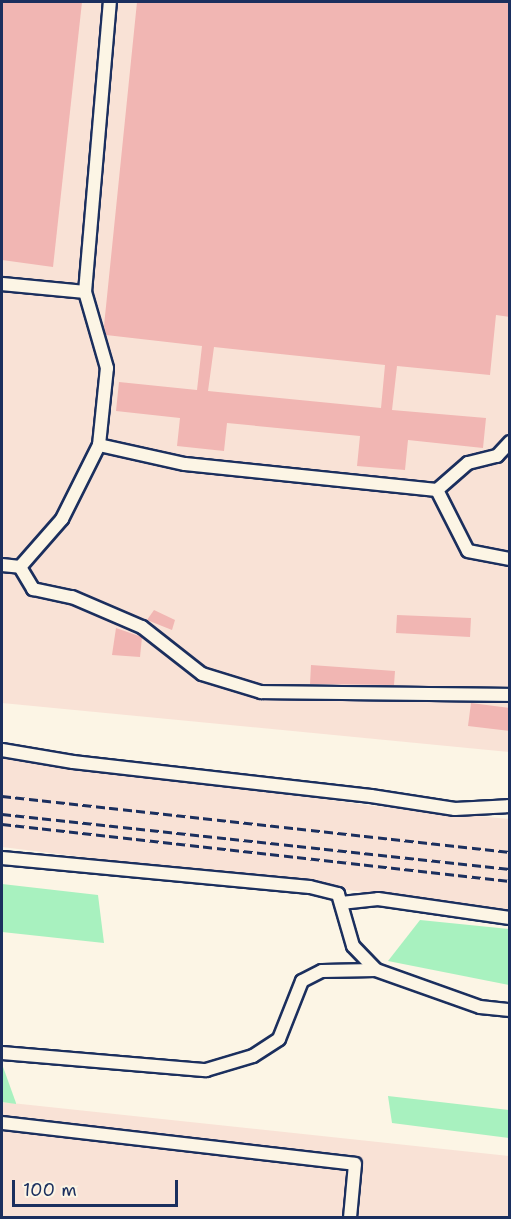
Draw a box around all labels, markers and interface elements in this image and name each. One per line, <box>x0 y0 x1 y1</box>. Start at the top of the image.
scale bar <box>15 1168 182 1206</box>
text: 100 m <box>23 1178 77 1202</box>

